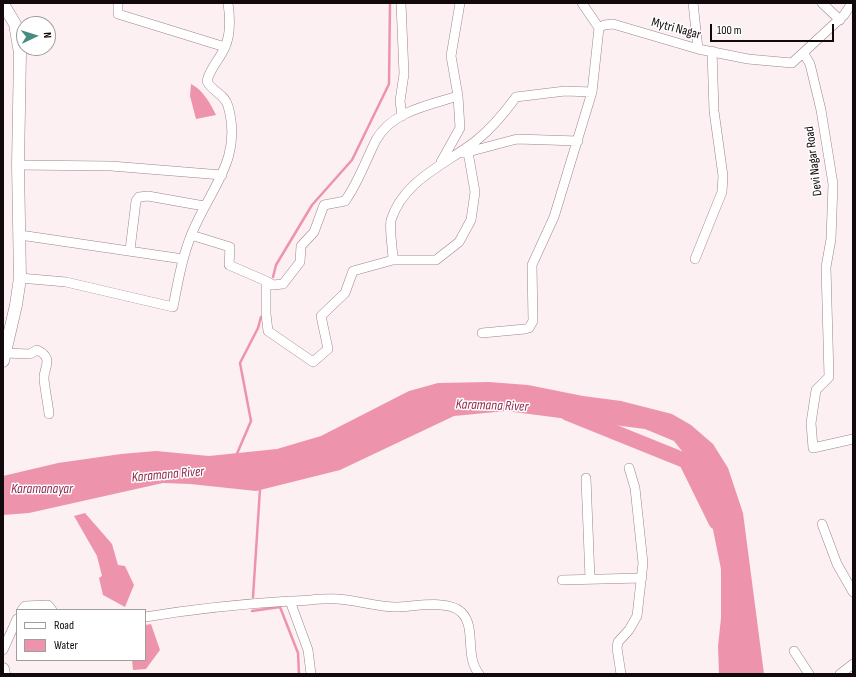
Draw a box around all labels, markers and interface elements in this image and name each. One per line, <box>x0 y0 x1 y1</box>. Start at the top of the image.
street label: Mytri Nagar <box>650 15 702 43</box>
north arrow <box>16 16 56 56</box>
scale bar <box>712 16 836 42</box>
text: 100 m <box>717 23 742 38</box>
text: N <box>41 32 54 39</box>
street label: Devi Nagar Road <box>802 125 826 197</box>
water label: Karamana River <box>455 396 529 416</box>
water label: Karamana River <box>131 463 205 487</box>
water label: Karamanayar <box>11 481 73 497</box>
legend <box>16 609 146 661</box>
text: Road <box>54 618 74 633</box>
text: Water <box>54 638 78 653</box>

